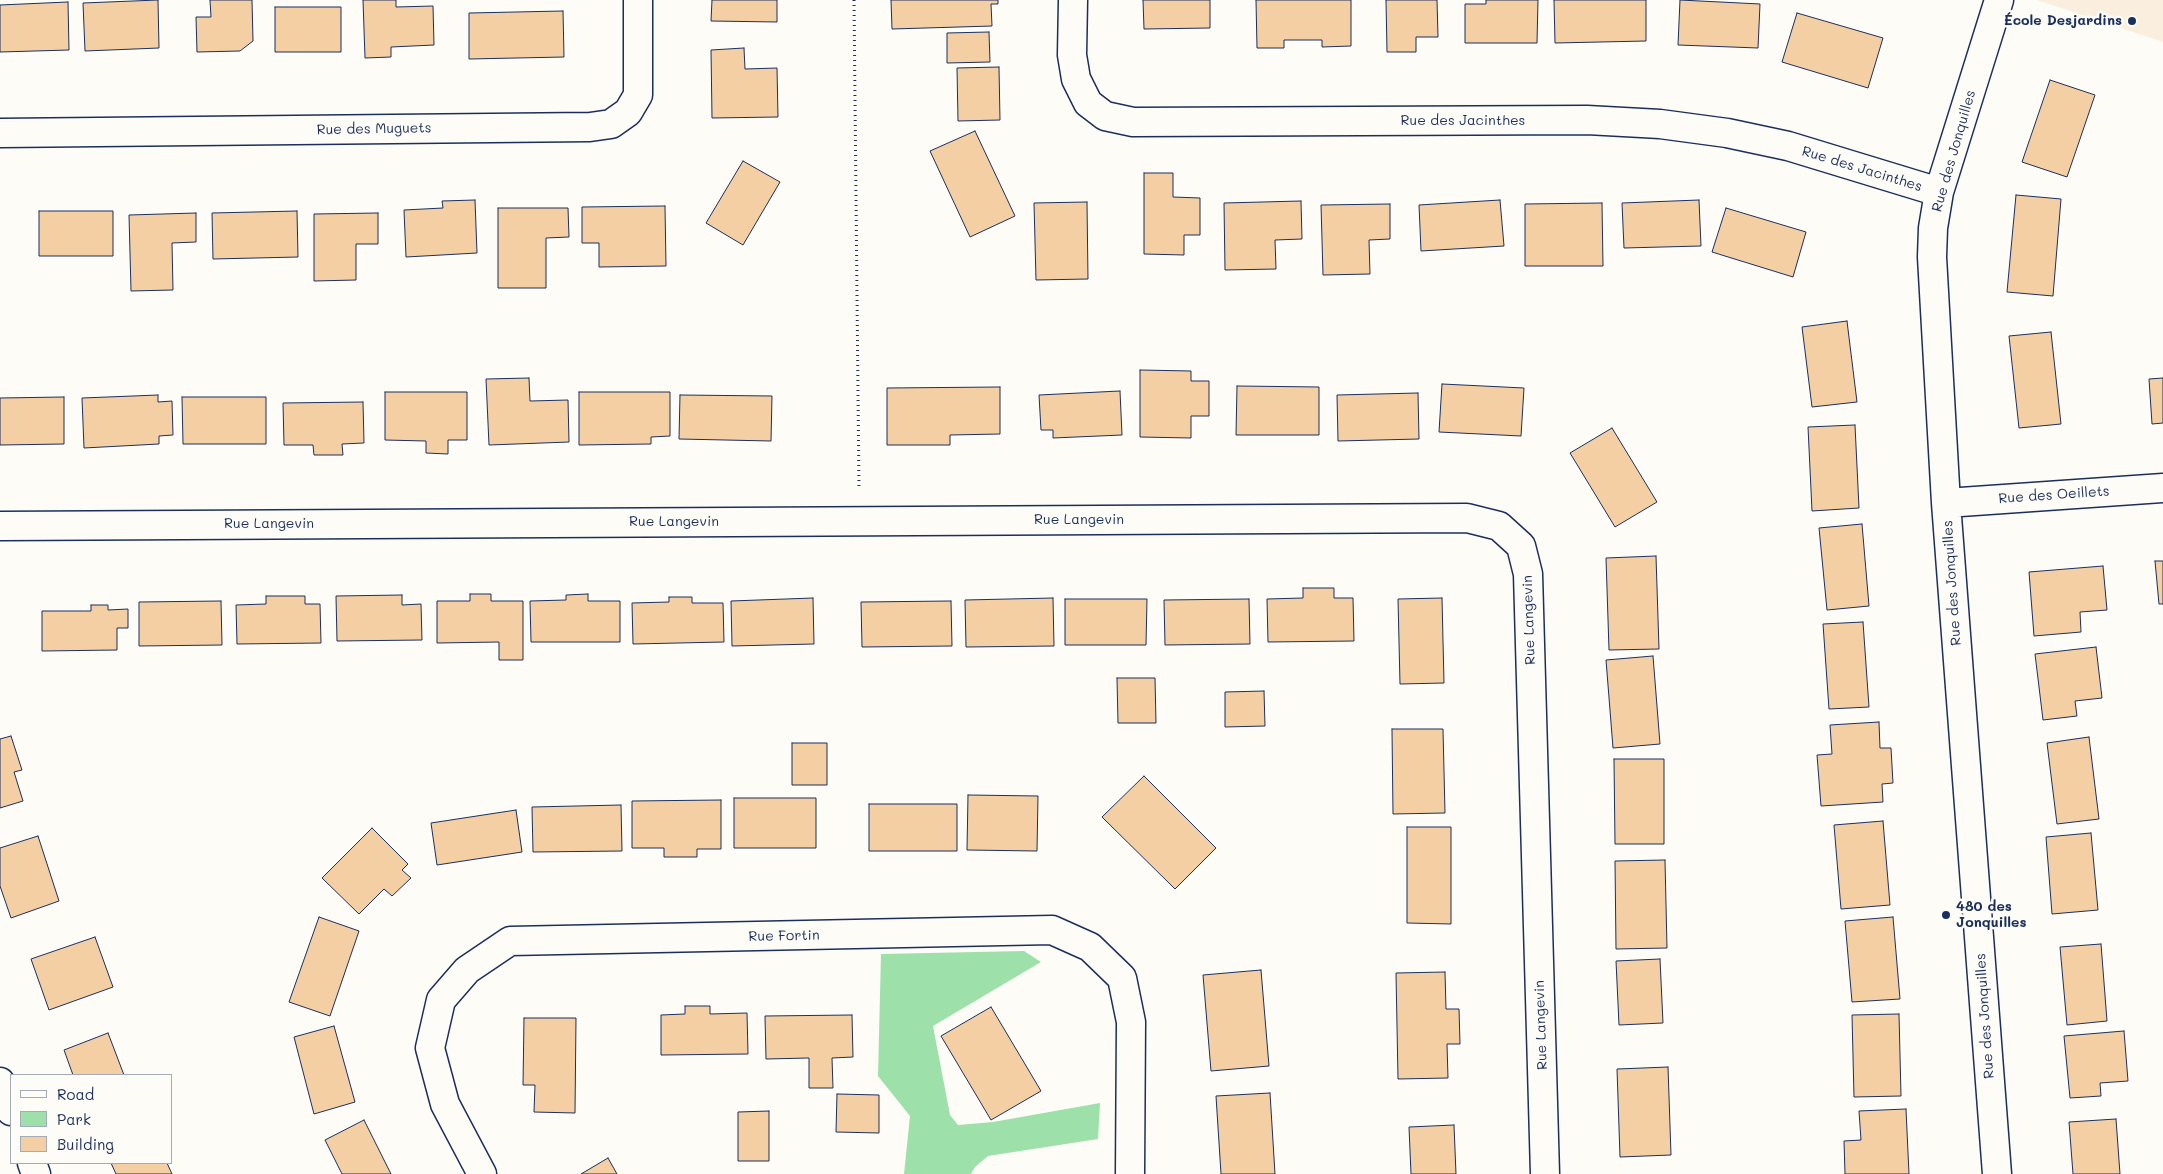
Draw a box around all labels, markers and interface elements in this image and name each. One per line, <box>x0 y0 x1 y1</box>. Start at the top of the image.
place label: École Desjardins <box>2004 13 2122 29</box>
marker: École Desjardins <box>2126 15 2138 27</box>
street label: Rue des Jonquilles <box>1929 88 1979 214</box>
street label: Rue des Jacinthes <box>1401 113 1525 129</box>
street label: Rue des Muguets <box>316 120 432 138</box>
street label: Rue des Jacinthes <box>1800 143 1924 195</box>
street label: Rue des Oeillets <box>1998 483 2110 507</box>
street label: Rue Langevin <box>1034 512 1124 528</box>
street label: Rue Langevin <box>629 514 719 530</box>
street label: Rue Langevin <box>224 516 314 532</box>
street label: Rue des Jonquilles <box>1939 520 1965 646</box>
street label: Rue Langevin <box>1519 575 1539 665</box>
place label: 480 des Jonquilles <box>1956 899 2027 932</box>
marker: 480 des Jonquilles <box>1940 909 1952 921</box>
street label: Rue Fortin <box>748 927 820 945</box>
street label: Rue des Jonquilles <box>1972 953 1998 1079</box>
street label: Rue Langevin <box>1531 980 1551 1070</box>
legend <box>10 1074 172 1164</box>
text: Road <box>57 1084 94 1104</box>
text: Park <box>57 1109 91 1129</box>
text: Building <box>57 1134 114 1154</box>

